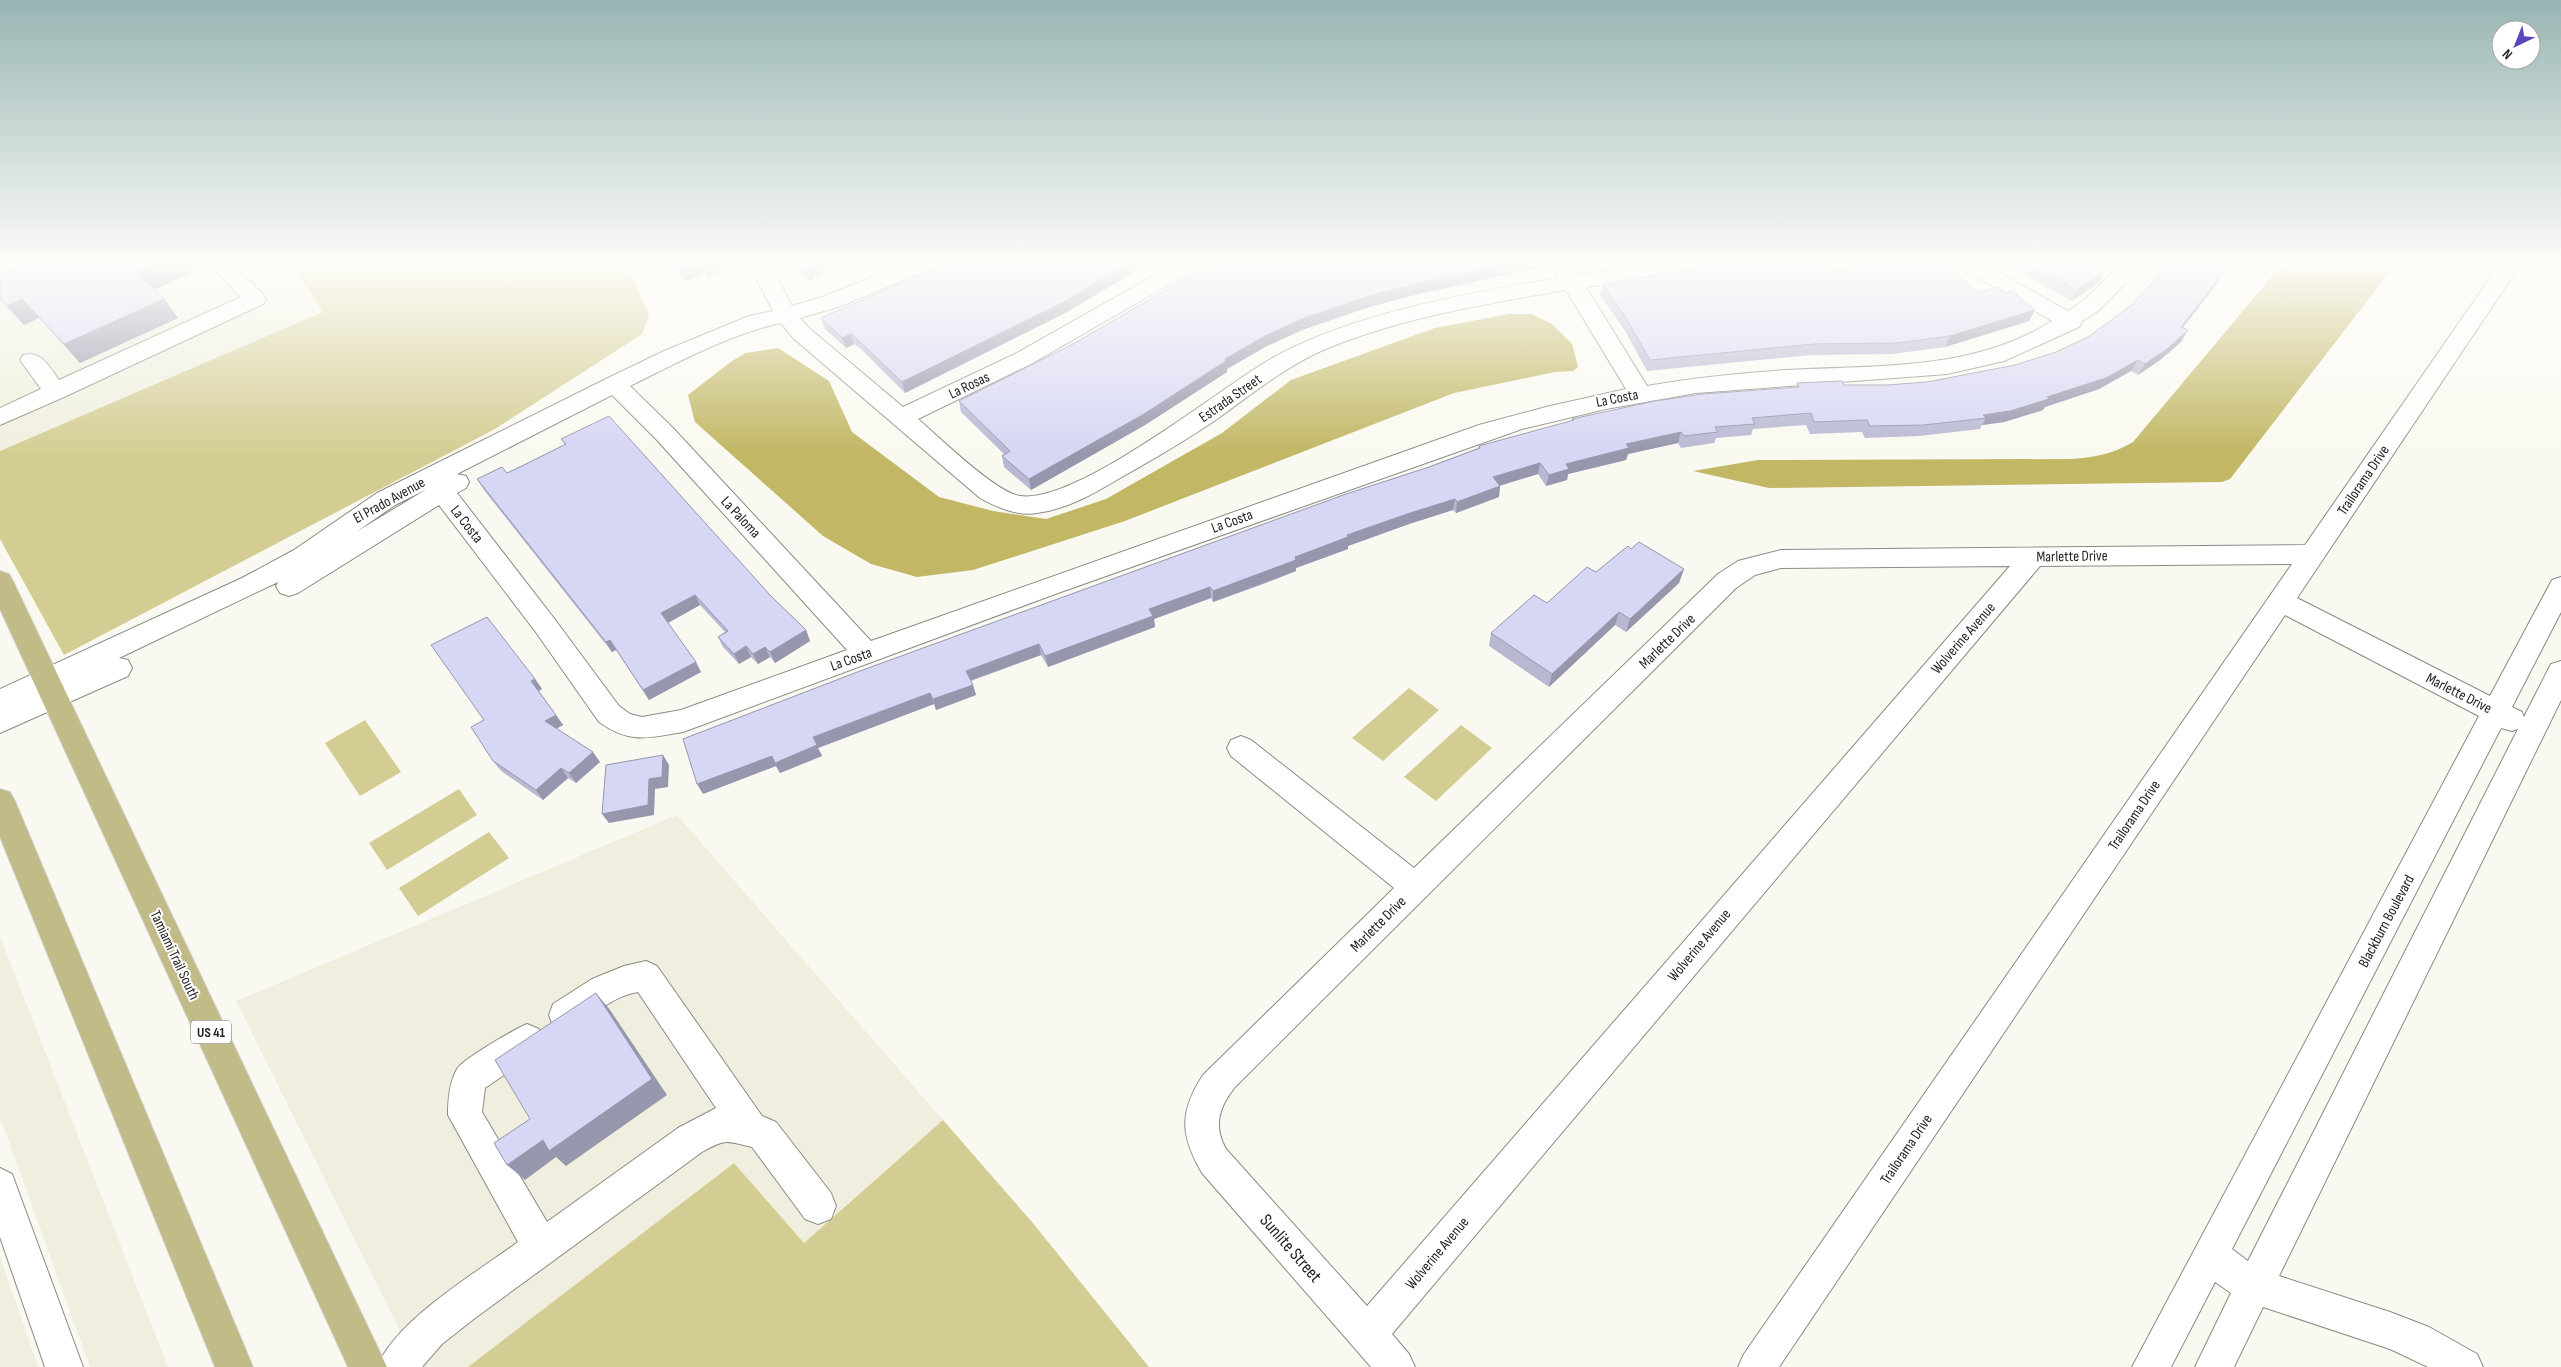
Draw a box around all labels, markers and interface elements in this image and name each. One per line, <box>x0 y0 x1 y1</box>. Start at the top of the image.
north arrow <box>2491 20 2541 70</box>
text: N <box>2499 45 2516 63</box>
street label: La Rosas <box>946 367 993 403</box>
street label: Estrada Street <box>1195 370 1266 427</box>
street label: La Costa <box>1594 385 1640 412</box>
street label: Trailorama Drive <box>2333 442 2394 519</box>
street label: El Prado Avenue <box>350 473 428 528</box>
street label: La Paloma <box>717 493 765 542</box>
street label: La Costa <box>446 502 487 547</box>
street label: La Costa <box>1209 505 1256 538</box>
street label: Marlette Drive <box>2036 546 2108 567</box>
street label: Wolverine Avenue <box>1927 599 2000 678</box>
street label: Marlette Drive <box>1635 610 1700 673</box>
street label: La Costa <box>828 643 875 676</box>
street label: Marlette Drive <box>2423 669 2495 718</box>
street label: Trailorama Drive <box>2104 777 2165 854</box>
street label: Blackburn Boulevard <box>2354 872 2419 971</box>
street label: Marlette Drive <box>1346 892 1410 956</box>
street label: Wolverine Avenue <box>1664 905 1735 985</box>
street label: Tamiami Trail South <box>146 907 204 1003</box>
road number: US 41 <box>191 1020 231 1044</box>
street label: Trailorama Drive <box>1876 1111 1937 1188</box>
street label: Sunlite Street <box>1255 1210 1326 1287</box>
street label: Wolverine Avenue <box>1402 1213 1473 1293</box>

